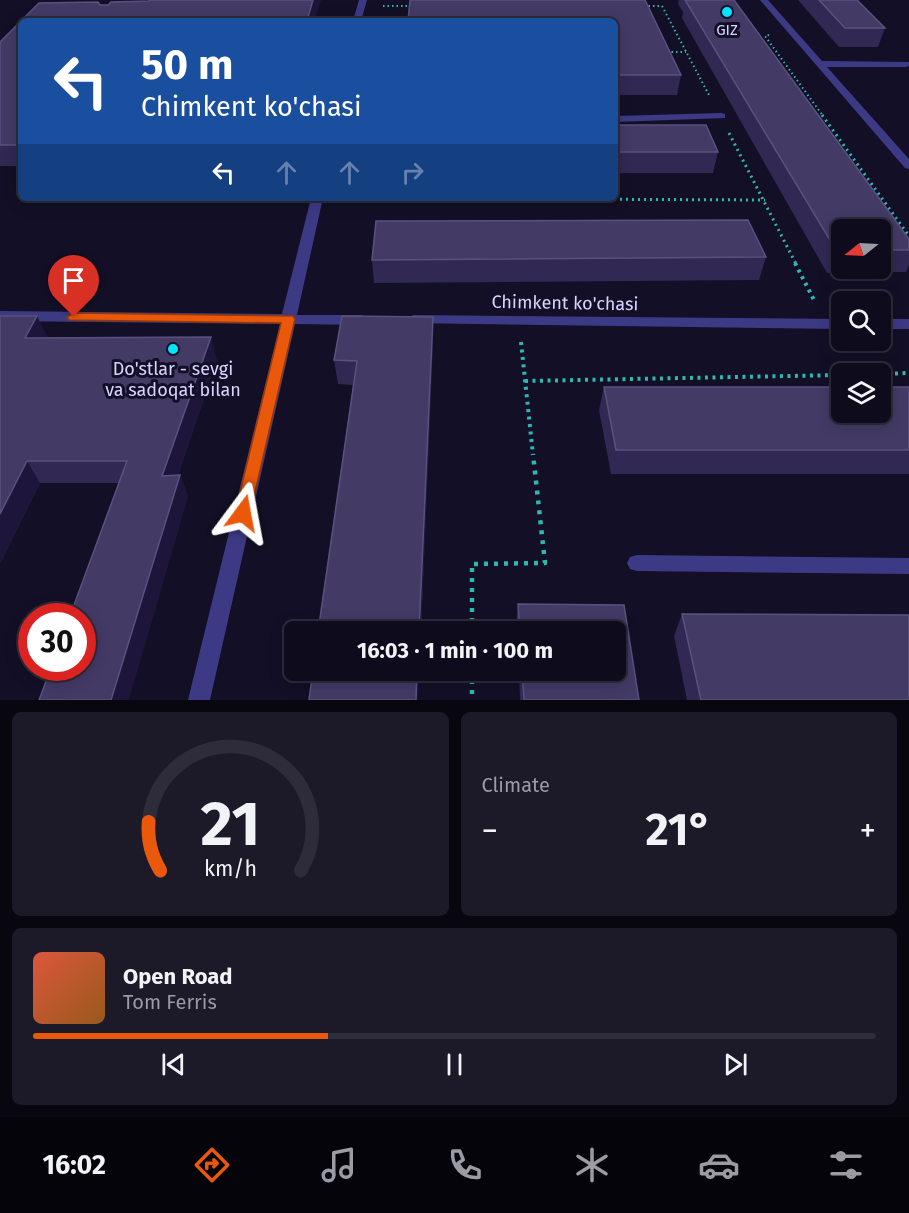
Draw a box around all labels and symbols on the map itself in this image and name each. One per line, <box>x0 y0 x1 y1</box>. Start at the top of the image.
marker: GIZ <box>720 5 734 19</box>
place label: GIZ <box>716 21 738 39</box>
north arrow <box>831 219 891 279</box>
pin <box>48 255 99 317</box>
street label: Chimkent ko'chasi <box>491 291 639 315</box>
marker: Do'stlar - sevgi va sadoqat bilan <box>166 342 180 356</box>
place label: Do'stlar - sevgi va sadoqat bilan <box>105 358 241 401</box>
position arrow <box>211 481 275 545</box>
speed limit sign: 30 <box>18 603 96 681</box>

